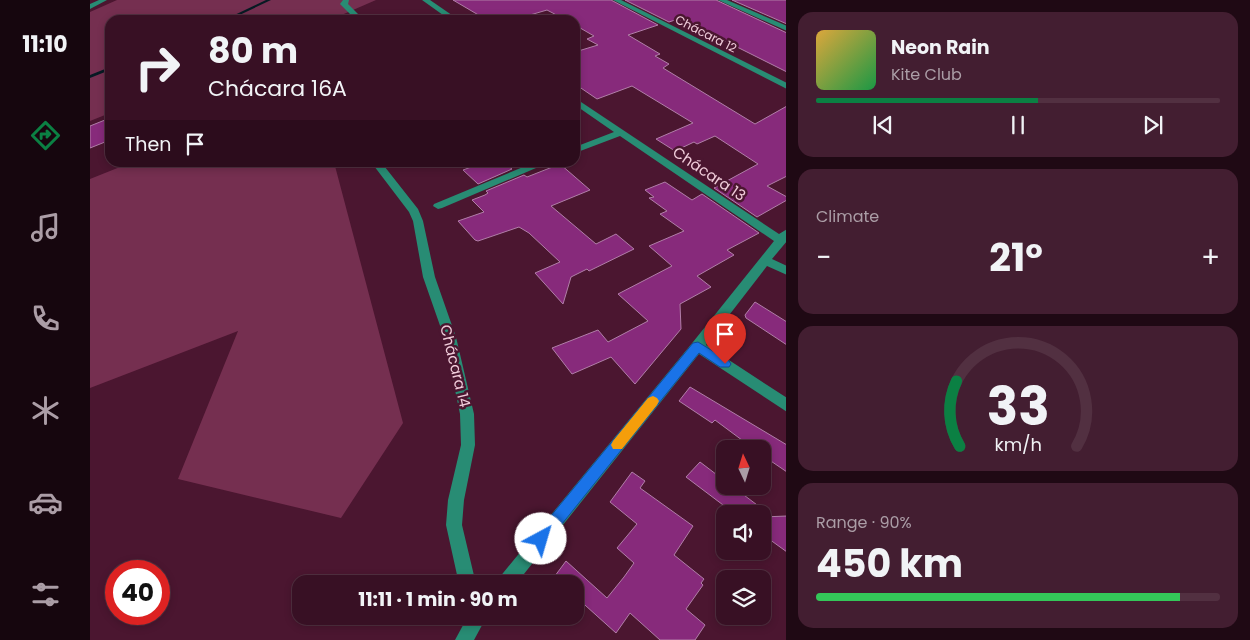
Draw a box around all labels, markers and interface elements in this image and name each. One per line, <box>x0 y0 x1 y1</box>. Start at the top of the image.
street label: Chácara 12 <box>673 11 740 56</box>
text: 80 m <box>208 26 298 75</box>
text: 11:10 <box>22 29 68 60</box>
text: Neon Rain <box>891 34 990 61</box>
icon: right <box>125 35 190 100</box>
text: Kite Club <box>891 63 962 86</box>
text: Chácara 16A <box>208 73 347 104</box>
icon: previous <box>869 111 897 139</box>
icon: pause <box>1004 111 1032 139</box>
icon: next <box>1139 111 1167 139</box>
icon: directions <box>28 118 63 153</box>
icon: arrive <box>181 130 209 158</box>
text: Then <box>125 131 171 158</box>
street label: Chácara 13 <box>669 141 750 206</box>
text: Climate <box>816 205 879 228</box>
icon: music <box>28 210 63 245</box>
text: 21° <box>989 231 1043 284</box>
text: − <box>816 238 831 277</box>
text: + <box>1201 238 1220 277</box>
icon: phone <box>28 301 63 336</box>
pin <box>704 313 746 364</box>
icon: arrive <box>711 320 739 348</box>
street label: Chácara 14 <box>435 322 476 409</box>
text: 33 <box>987 370 1049 443</box>
icon: climate <box>28 393 63 428</box>
text: km/h <box>994 432 1042 457</box>
north arrow <box>716 440 771 495</box>
map controls <box>716 440 771 625</box>
icon: car <box>28 485 63 520</box>
button: sound <box>716 505 771 560</box>
text: Range · 90% <box>816 511 912 534</box>
position arrow <box>514 512 566 564</box>
text: 450 km <box>816 537 963 590</box>
speed limit sign: 40 <box>105 560 170 625</box>
button: layers <box>716 570 771 625</box>
icon: filters <box>28 577 63 612</box>
text: 11:11 · 1 min · 90 m <box>358 586 518 613</box>

